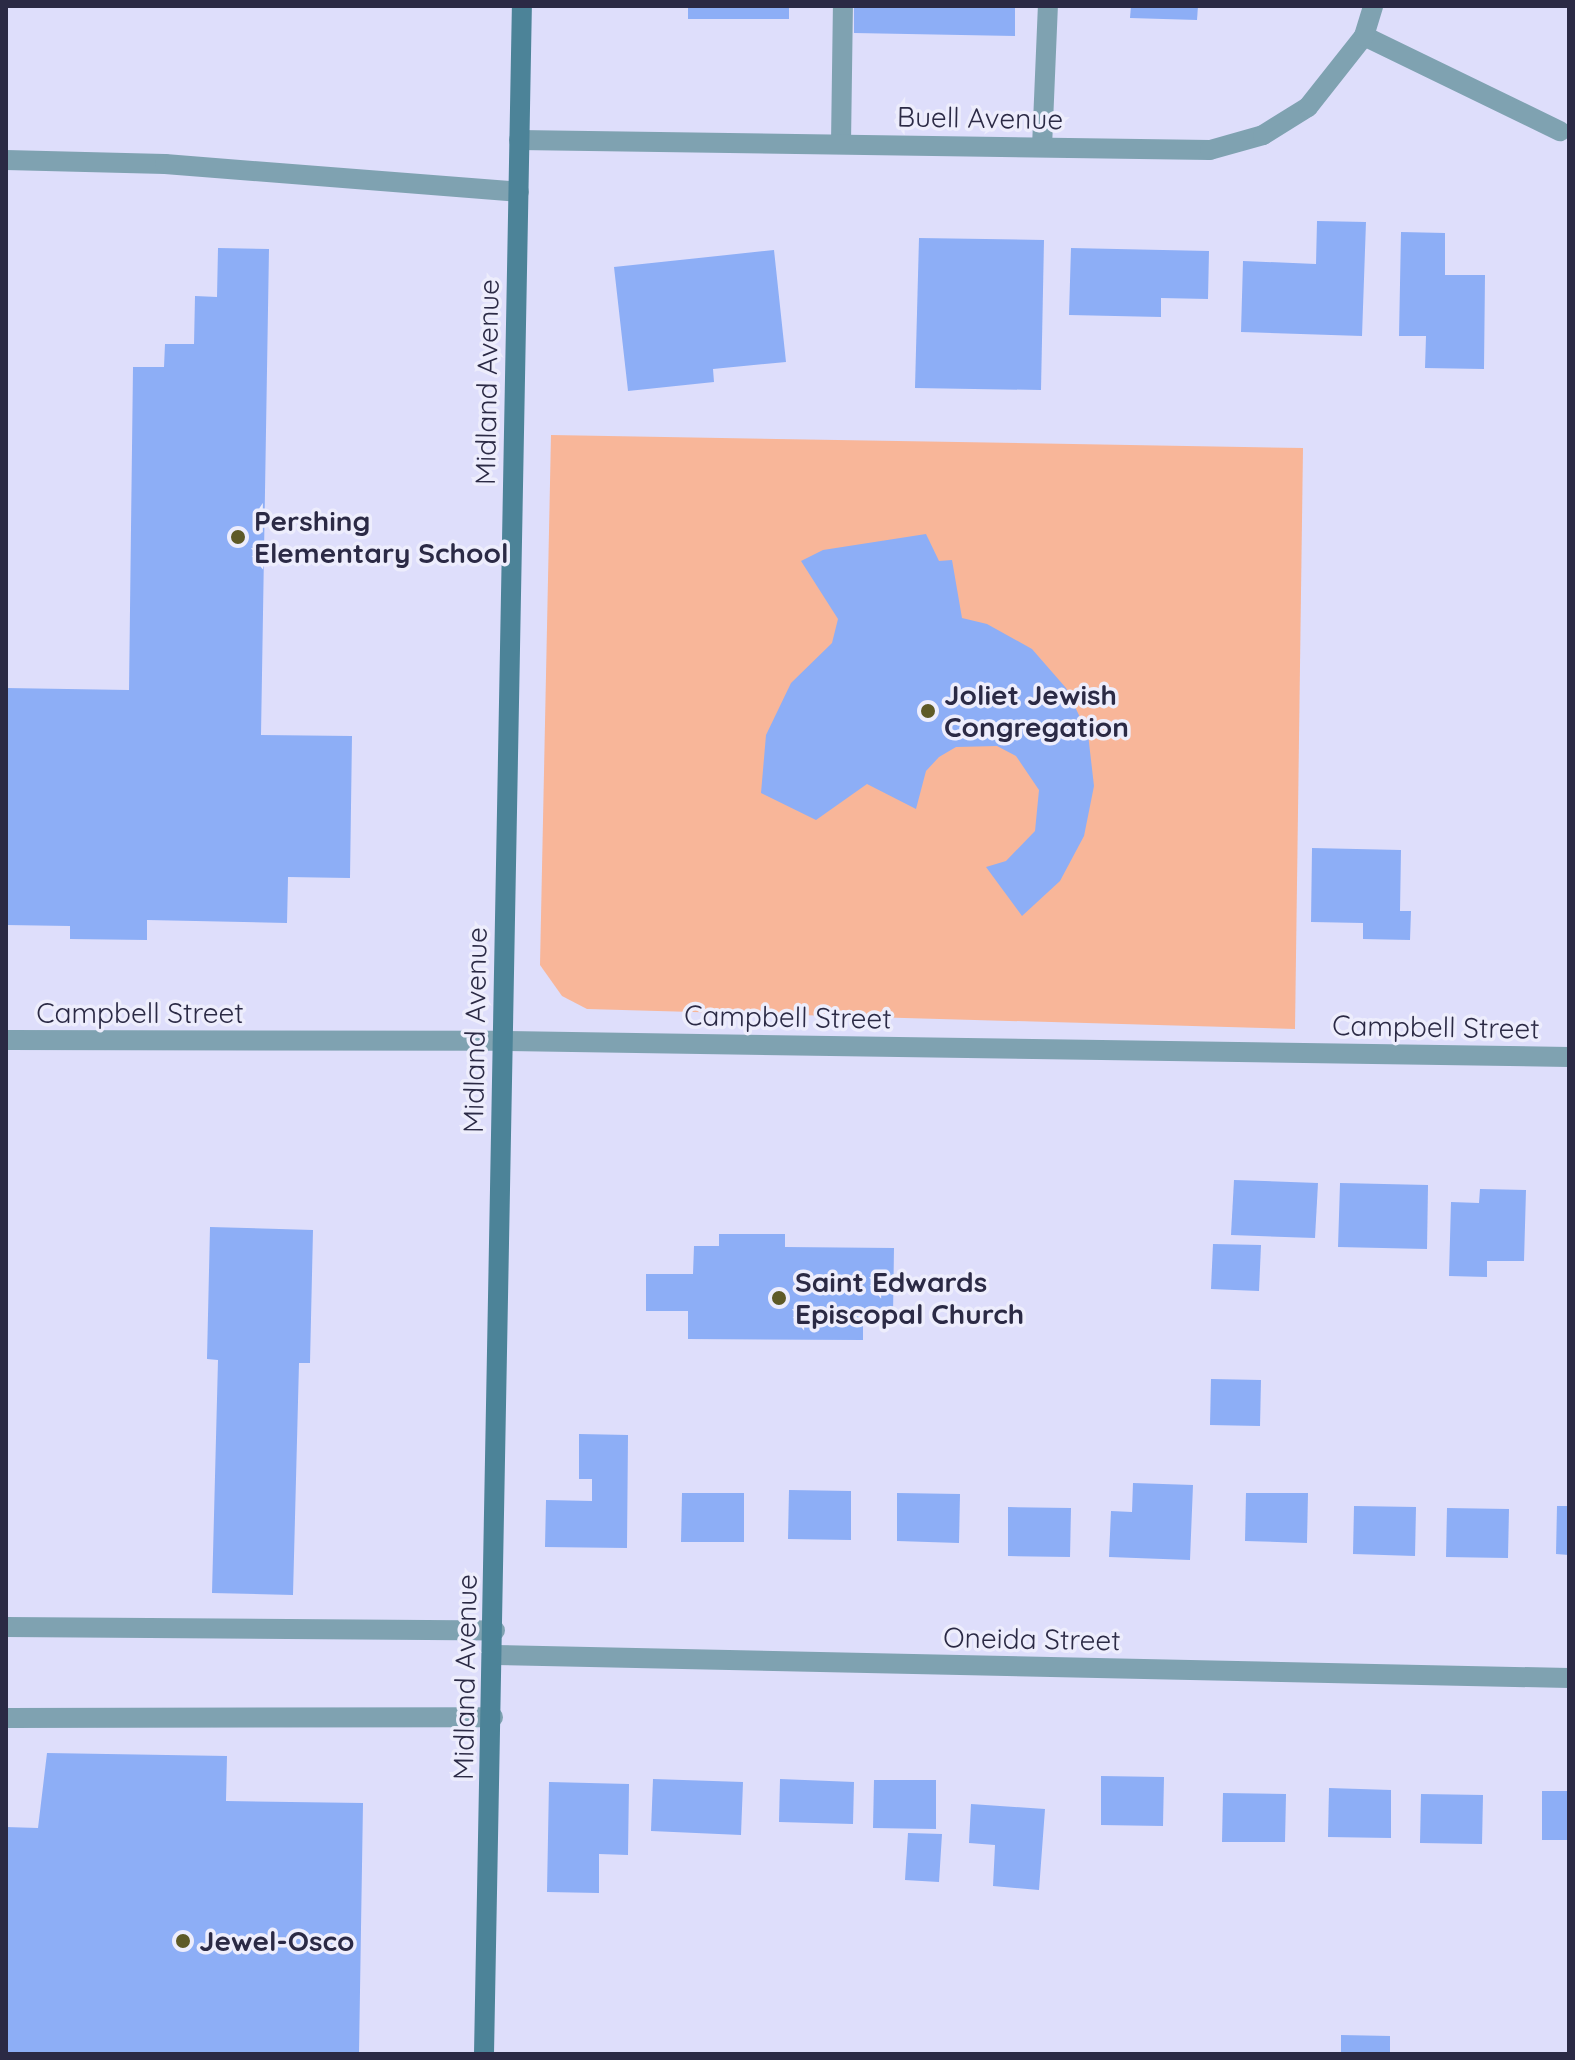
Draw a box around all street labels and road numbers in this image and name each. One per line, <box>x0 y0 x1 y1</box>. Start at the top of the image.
street label: Buell Avenue <box>897 100 1063 136</box>
street label: Midland Avenue <box>468 279 506 485</box>
street label: Midland Avenue <box>456 927 494 1133</box>
street label: Campbell Street <box>36 996 244 1030</box>
street label: Campbell Street <box>684 998 892 1036</box>
street label: Campbell Street <box>1332 1008 1540 1046</box>
street label: Midland Avenue <box>446 1574 484 1780</box>
street label: Oneida Street <box>943 1621 1121 1657</box>

